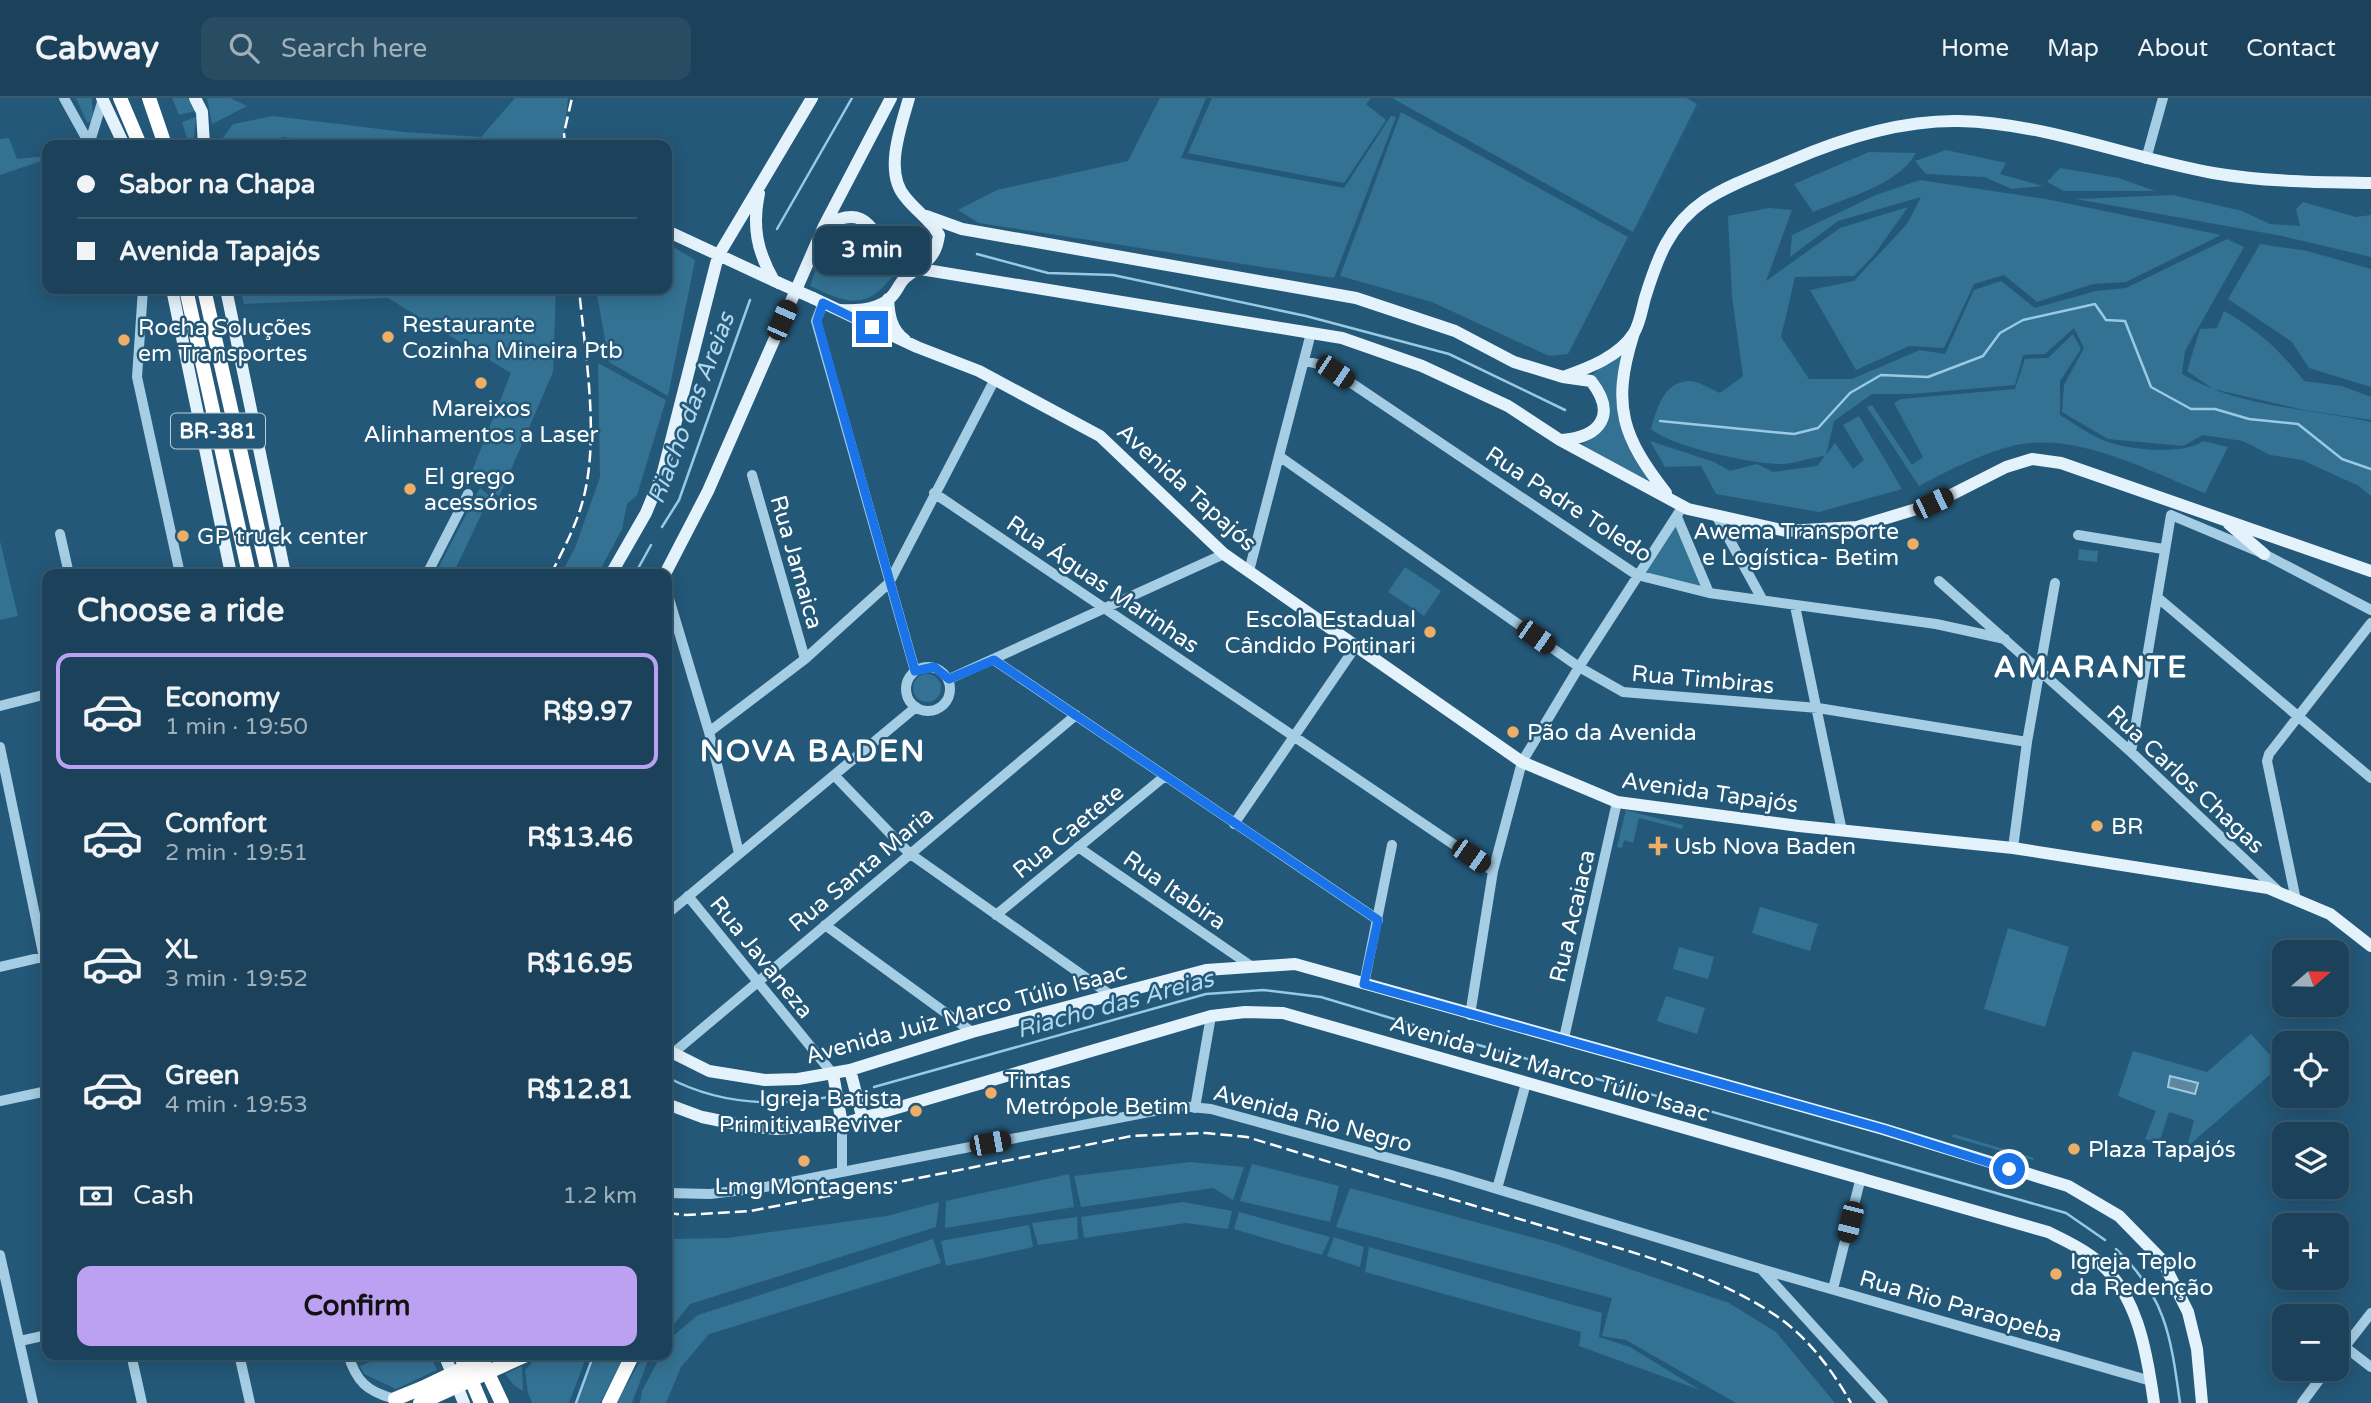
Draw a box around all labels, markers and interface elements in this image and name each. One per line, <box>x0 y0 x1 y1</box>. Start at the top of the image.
search box <box>201 17 691 80</box>
text: Cabway <box>35 29 159 68</box>
icon: search <box>225 29 263 67</box>
text: Search here <box>281 33 427 64</box>
text: Home <box>1941 34 2009 63</box>
text: Map <box>2047 34 2099 63</box>
text: About <box>2137 34 2208 63</box>
text: Contact <box>2246 34 2336 63</box>
text: Sabor na Chapa <box>119 169 315 200</box>
callout: 3 min <box>814 226 930 274</box>
text: Avenida Tapajós <box>119 236 320 267</box>
text: 3 min <box>841 236 903 264</box>
car <box>764 297 801 343</box>
water label: Riacho das Areias <box>642 307 742 508</box>
place label: Restaurante Cozinha Mineira Ptb <box>402 311 623 365</box>
route end <box>856 311 888 343</box>
place label: Rocha Soluções em Transportes <box>138 314 312 368</box>
marker: Restaurante Cozinha Mineira Ptb <box>380 329 396 345</box>
marker: Rocha Soluções em Transportes <box>116 332 132 348</box>
car <box>1312 352 1359 392</box>
marker: Mareixos Alinhamentos a Laser <box>473 375 489 391</box>
place label: Mareixos Alinhamentos a Laser <box>364 395 599 449</box>
road number: BR-381 <box>171 414 265 448</box>
street label: Avenida Tapajós <box>1111 418 1262 558</box>
street label: Rua Padre Toledo <box>1480 441 1657 569</box>
place label: El grego acessórios <box>424 463 538 517</box>
marker: El grego acessórios <box>402 481 418 497</box>
car <box>1910 484 1957 522</box>
street label: Rua Jamaica <box>764 492 829 632</box>
street label: Rua Águas Marinhas <box>1001 510 1204 660</box>
place label: Awema Transporte e Logística- Betim <box>1693 518 1899 572</box>
place label: GP truck center <box>197 523 368 551</box>
marker: GP truck center <box>175 528 191 544</box>
marker: Awema Transporte e Logística- Betim <box>1905 536 1921 552</box>
text: Choose a ride <box>77 592 284 630</box>
place label: Escola Estadual Cândido Portinari <box>1224 606 1416 660</box>
car <box>1513 616 1560 658</box>
marker: Escola Estadual Cândido Portinari <box>1422 624 1438 640</box>
district label: AMARANTE <box>1994 649 2188 686</box>
street label: Rua Timbiras <box>1630 660 1775 700</box>
icon: car <box>81 680 144 743</box>
text: Economy <box>165 682 280 713</box>
text: R$9.97 <box>543 696 633 727</box>
street label: Rua Carlos Chagas <box>2101 700 2270 860</box>
text: 1 min · 19:50 <box>165 713 308 741</box>
place label: Pão da Avenida <box>1527 719 1697 747</box>
marker: Pão da Avenida <box>1505 724 1521 740</box>
district label: NOVA BADEN <box>700 733 926 770</box>
street label: Avenida Tapajós <box>1620 767 1800 819</box>
street label: Rua Caetete <box>1008 779 1130 885</box>
street label: Rua Santa Maria <box>784 801 940 938</box>
icon: car <box>81 806 144 869</box>
text: Comfort <box>165 808 267 839</box>
place label: BR <box>2111 813 2143 841</box>
marker: BR <box>2089 818 2105 834</box>
text: R$13.46 <box>527 822 633 853</box>
place label: Usb Nova Baden <box>1674 833 1856 861</box>
car <box>1448 835 1495 877</box>
marker: Usb Nova Baden <box>1648 836 1668 856</box>
text: 2 min · 19:51 <box>165 839 308 867</box>
street label: Rua Itabira <box>1118 845 1231 936</box>
street label: Rua Acaiaca <box>1544 847 1602 985</box>
street label: Rua Javaneza <box>703 891 819 1024</box>
icon: car <box>81 932 144 995</box>
text: XL <box>165 934 197 965</box>
north arrow <box>2272 940 2348 1017</box>
map controls <box>2272 940 2349 1381</box>
text: R$16.95 <box>526 948 633 979</box>
street label: Avenida Juiz Marco Túlio Isaac <box>802 958 1130 1070</box>
water label: Riacho das Areias <box>1014 964 1218 1045</box>
text: 3 min · 19:52 <box>165 965 308 993</box>
street label: Avenida Juiz Marco Túlio Isaac <box>1386 1010 1713 1128</box>
button: locate <box>2272 1031 2349 1108</box>
icon: car <box>81 1058 144 1121</box>
text: Green <box>165 1060 240 1091</box>
place label: Tintas Metrópole Betim <box>1005 1067 1189 1121</box>
text: R$12.81 <box>527 1074 633 1105</box>
street label: Avenida Rio Negro <box>1210 1079 1415 1159</box>
place label: Igreja Batista Primitiva Reviver <box>719 1085 902 1139</box>
marker: Tintas Metrópole Betim <box>983 1085 999 1101</box>
text: 4 min · 19:53 <box>165 1091 308 1119</box>
marker: Igreja Batista Primitiva Reviver <box>908 1103 924 1119</box>
button: layers <box>2272 1122 2349 1199</box>
car <box>968 1129 1013 1157</box>
place label: Plaza Tapajós <box>2088 1136 2236 1164</box>
marker: Plaza Tapajós <box>2066 1141 2082 1157</box>
marker: Lmg Montagens <box>796 1153 812 1169</box>
route start <box>1993 1153 2025 1185</box>
place label: Lmg Montagens <box>715 1173 893 1201</box>
icon: cash <box>77 1177 115 1215</box>
text: Cash <box>133 1180 194 1211</box>
text: 1.2 km <box>563 1182 637 1210</box>
car <box>1835 1199 1866 1245</box>
button: + <box>2272 1213 2349 1290</box>
place label: Igreja Teplo da Redenção <box>2070 1248 2214 1302</box>
street label: Rua Rio Paraopeba <box>1856 1265 2065 1349</box>
button: Confirm <box>77 1266 637 1346</box>
marker: Igreja Teplo da Redenção <box>2048 1266 2064 1282</box>
button: − <box>2272 1304 2349 1381</box>

